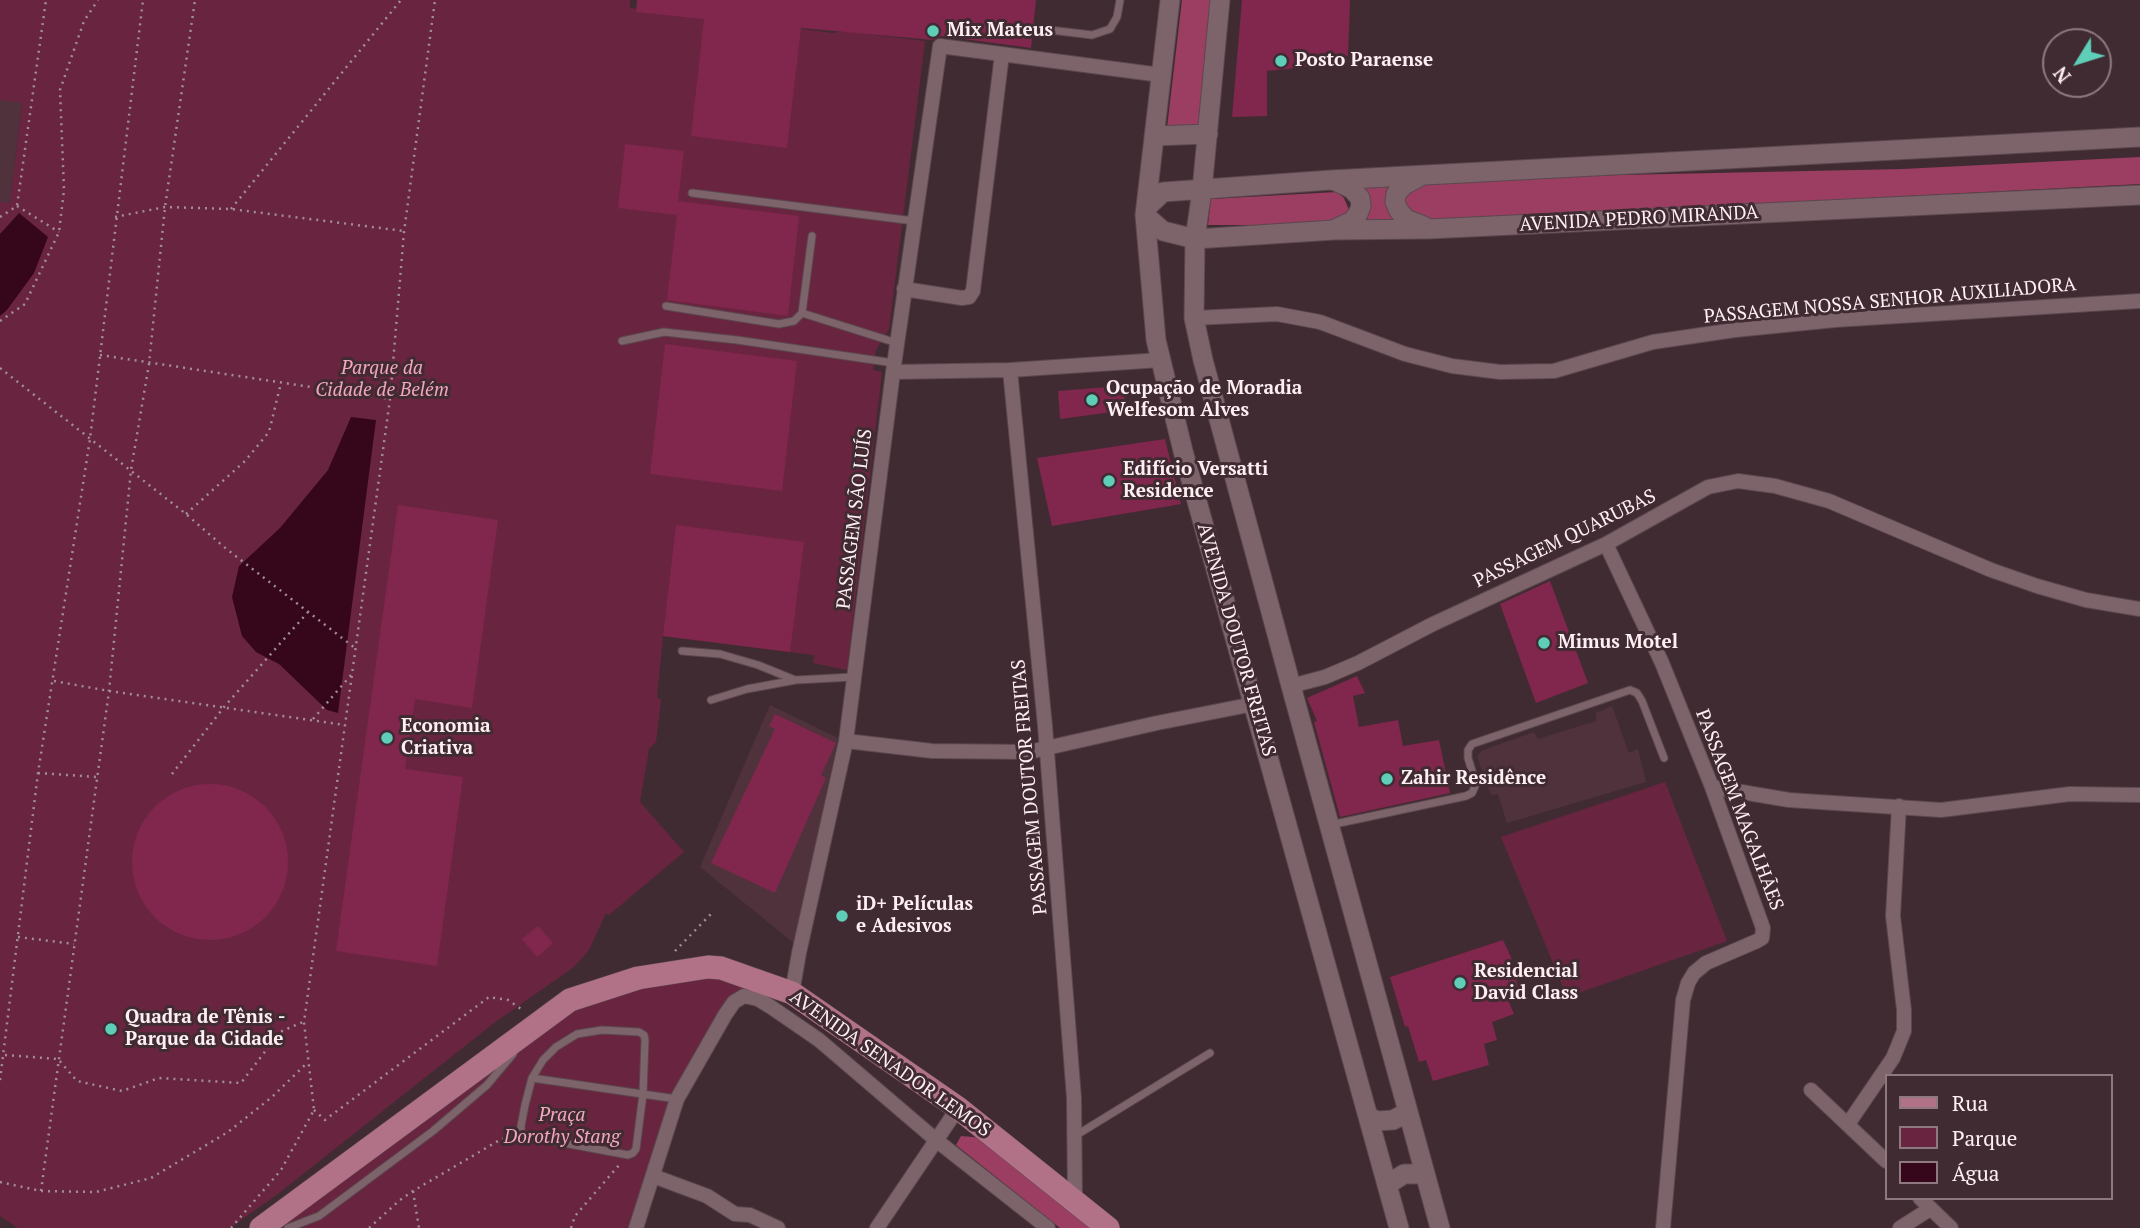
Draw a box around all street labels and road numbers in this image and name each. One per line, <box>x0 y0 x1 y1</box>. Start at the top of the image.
street label: AVENIDA PEDRO MIRANDA <box>1519 201 1759 237</box>
street label: PASSAGEM NOSSA SENHOR AUXILIADORA <box>1703 273 2077 329</box>
street label: PASSAGEM SÃO LUÍS <box>833 428 877 610</box>
street label: PASSAGEM QUARUBAS <box>1470 485 1660 593</box>
street label: AVENIDA DOUTOR FREITAS <box>1192 521 1280 759</box>
street label: PASSAGEM DOUTOR FREITAS <box>1007 658 1053 916</box>
street label: PASSAGEM MAGALHÃES <box>1690 706 1788 914</box>
street label: AVENIDA SENADOR LEMOS <box>785 986 995 1142</box>

